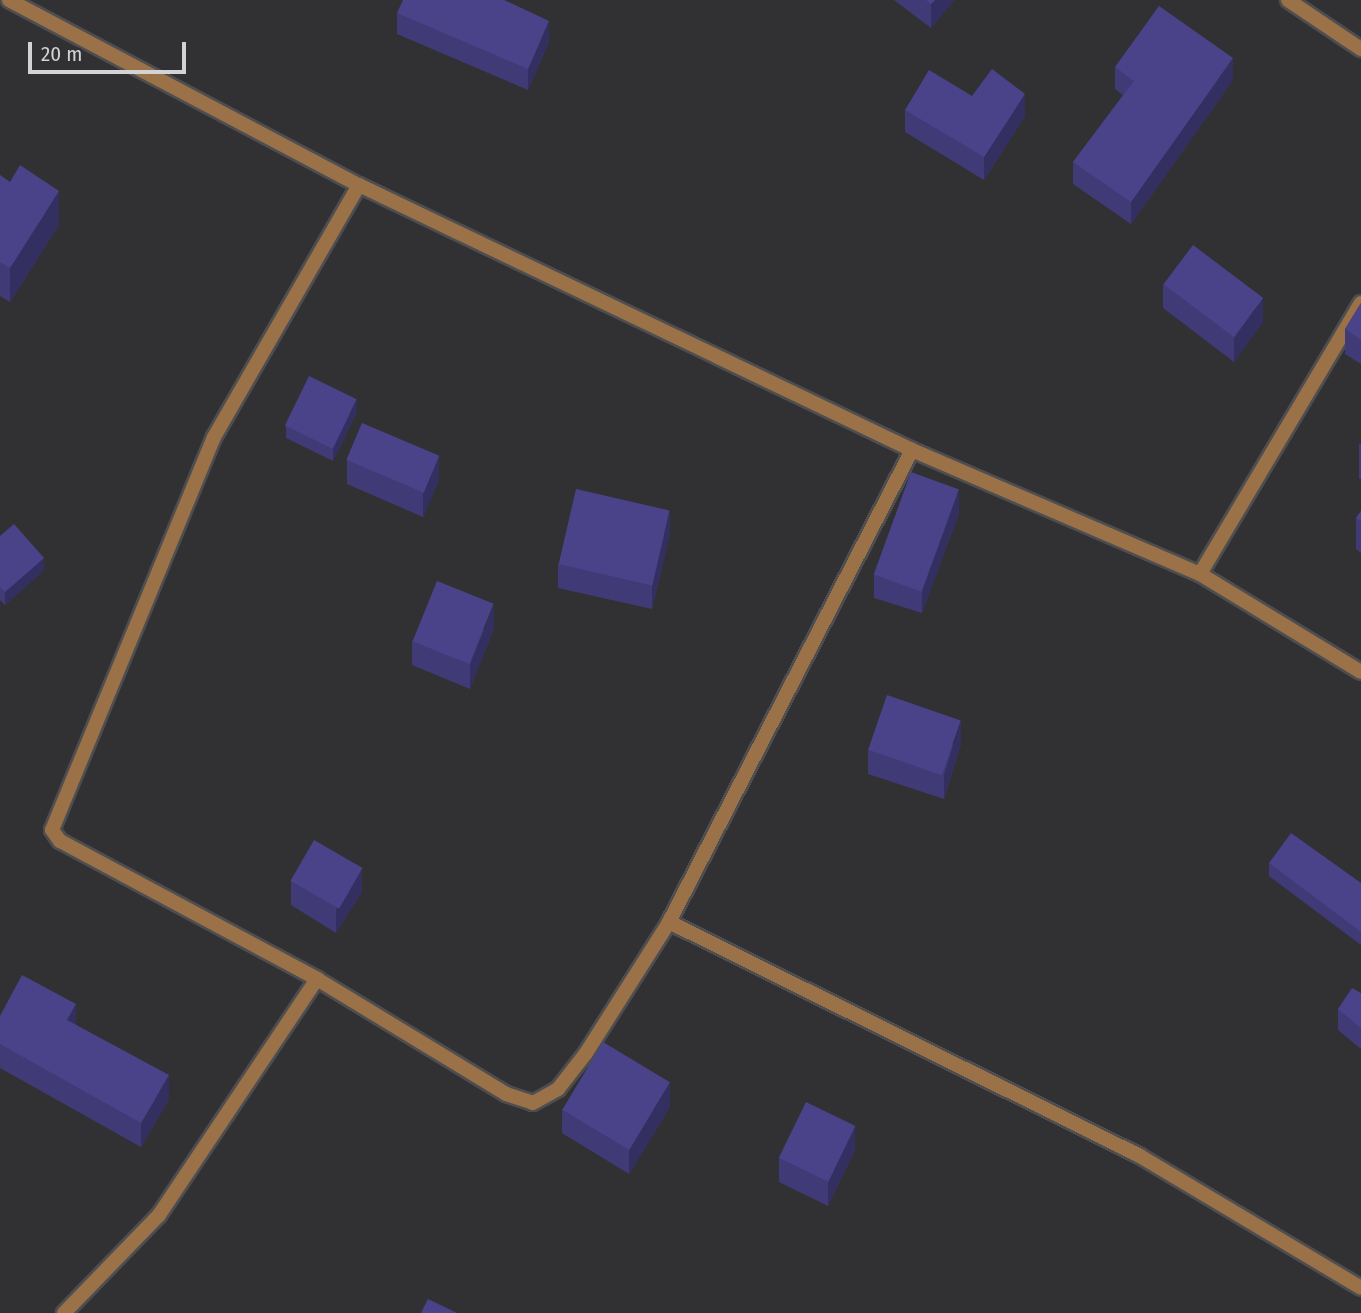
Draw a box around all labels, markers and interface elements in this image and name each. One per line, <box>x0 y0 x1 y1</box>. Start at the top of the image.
scale bar <box>32 28 189 72</box>
text: 20 m <box>41 41 82 67</box>

